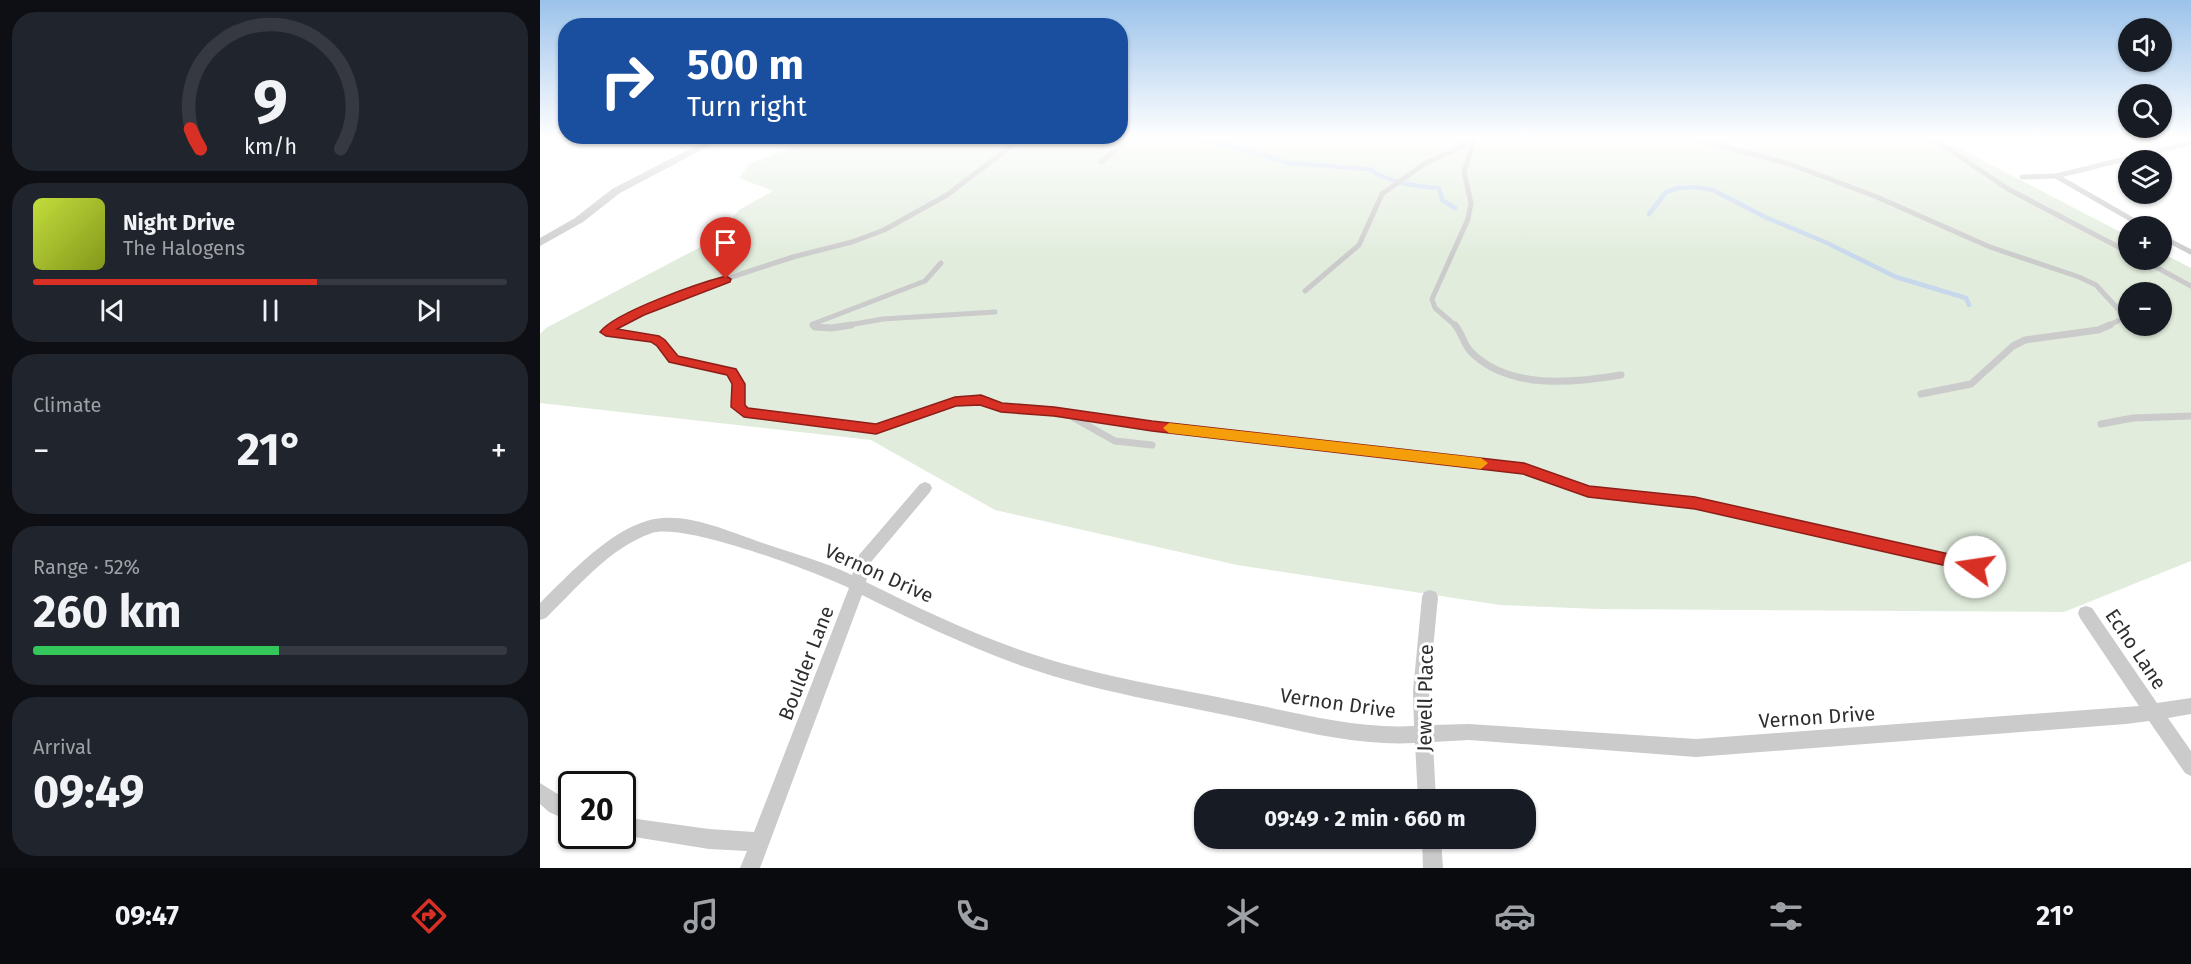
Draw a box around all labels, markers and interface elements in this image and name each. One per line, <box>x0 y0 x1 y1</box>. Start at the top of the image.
map controls <box>2118 18 2172 336</box>
button: sound <box>2118 18 2172 72</box>
text: 500 m <box>687 40 804 90</box>
icon: right <box>588 42 666 120</box>
text: 9 <box>253 65 287 140</box>
button: search <box>2118 84 2172 138</box>
text: Turn right <box>687 91 807 123</box>
text: km/h <box>243 134 297 160</box>
button: layers <box>2118 150 2172 204</box>
text: Night Drive <box>123 209 235 236</box>
button: + <box>2118 216 2172 270</box>
pin <box>700 217 751 279</box>
icon: arrive <box>709 226 742 259</box>
text: The Halogens <box>123 236 245 260</box>
button: − <box>2118 282 2172 336</box>
icon: previous <box>96 294 129 327</box>
icon: pause <box>254 294 287 327</box>
icon: next <box>412 294 445 327</box>
text: Climate <box>33 393 101 417</box>
text: 21° <box>237 423 303 477</box>
text: − <box>33 431 50 471</box>
text: + <box>491 431 507 471</box>
position arrow <box>1943 535 2007 599</box>
street label: Vernon Drive <box>821 538 937 608</box>
text: Range · 52% <box>33 555 140 579</box>
text: 260 km <box>33 585 182 639</box>
street label: Boulder Lane <box>773 603 839 723</box>
street label: Echo Lane <box>2100 604 2172 694</box>
street label: Jewell Place <box>1412 644 1438 752</box>
street label: Vernon Drive <box>1279 683 1397 723</box>
street label: Vernon Drive <box>1758 701 1876 733</box>
text: Arrival <box>33 735 92 759</box>
text: 09:49 <box>33 765 144 819</box>
speed limit sign: 20 <box>558 771 636 849</box>
text: 09:49 · 2 min · 660 m <box>1264 805 1466 832</box>
icon: directions <box>408 895 450 937</box>
icon: music <box>680 895 722 937</box>
icon: phone <box>951 895 993 937</box>
icon: climate <box>1222 895 1264 937</box>
icon: car <box>1494 895 1536 937</box>
icon: filters <box>1765 895 1807 937</box>
text: 09:47 <box>115 900 179 932</box>
text: 21° <box>2036 900 2076 932</box>

